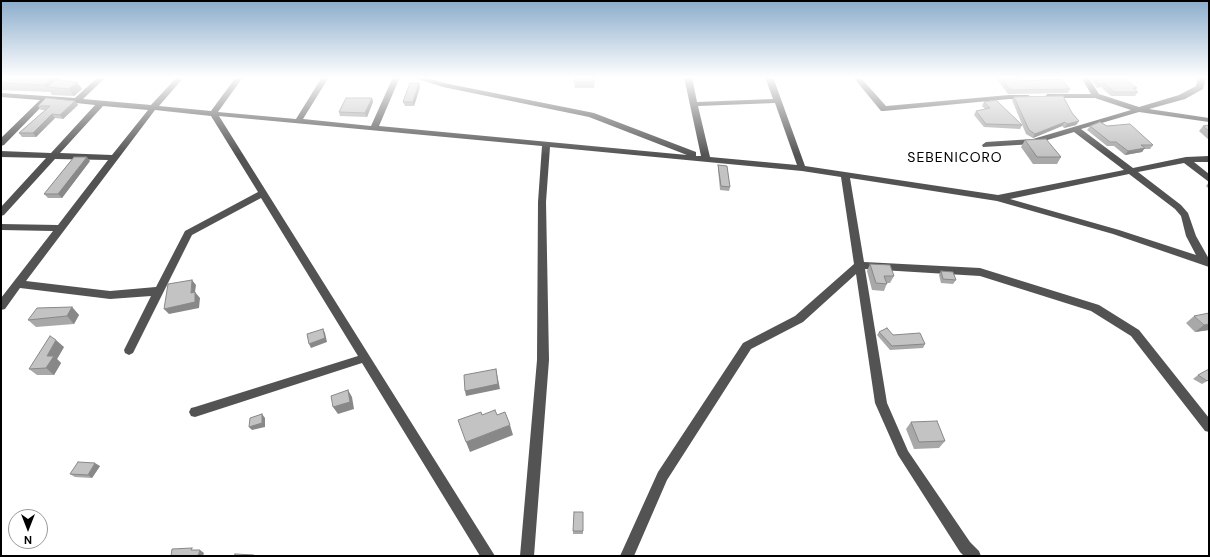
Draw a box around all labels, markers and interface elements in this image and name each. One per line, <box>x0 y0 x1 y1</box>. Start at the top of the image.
district label: SEBENICORO <box>907 150 1003 166</box>
north arrow <box>8 509 48 549</box>
text: N <box>24 533 32 547</box>

